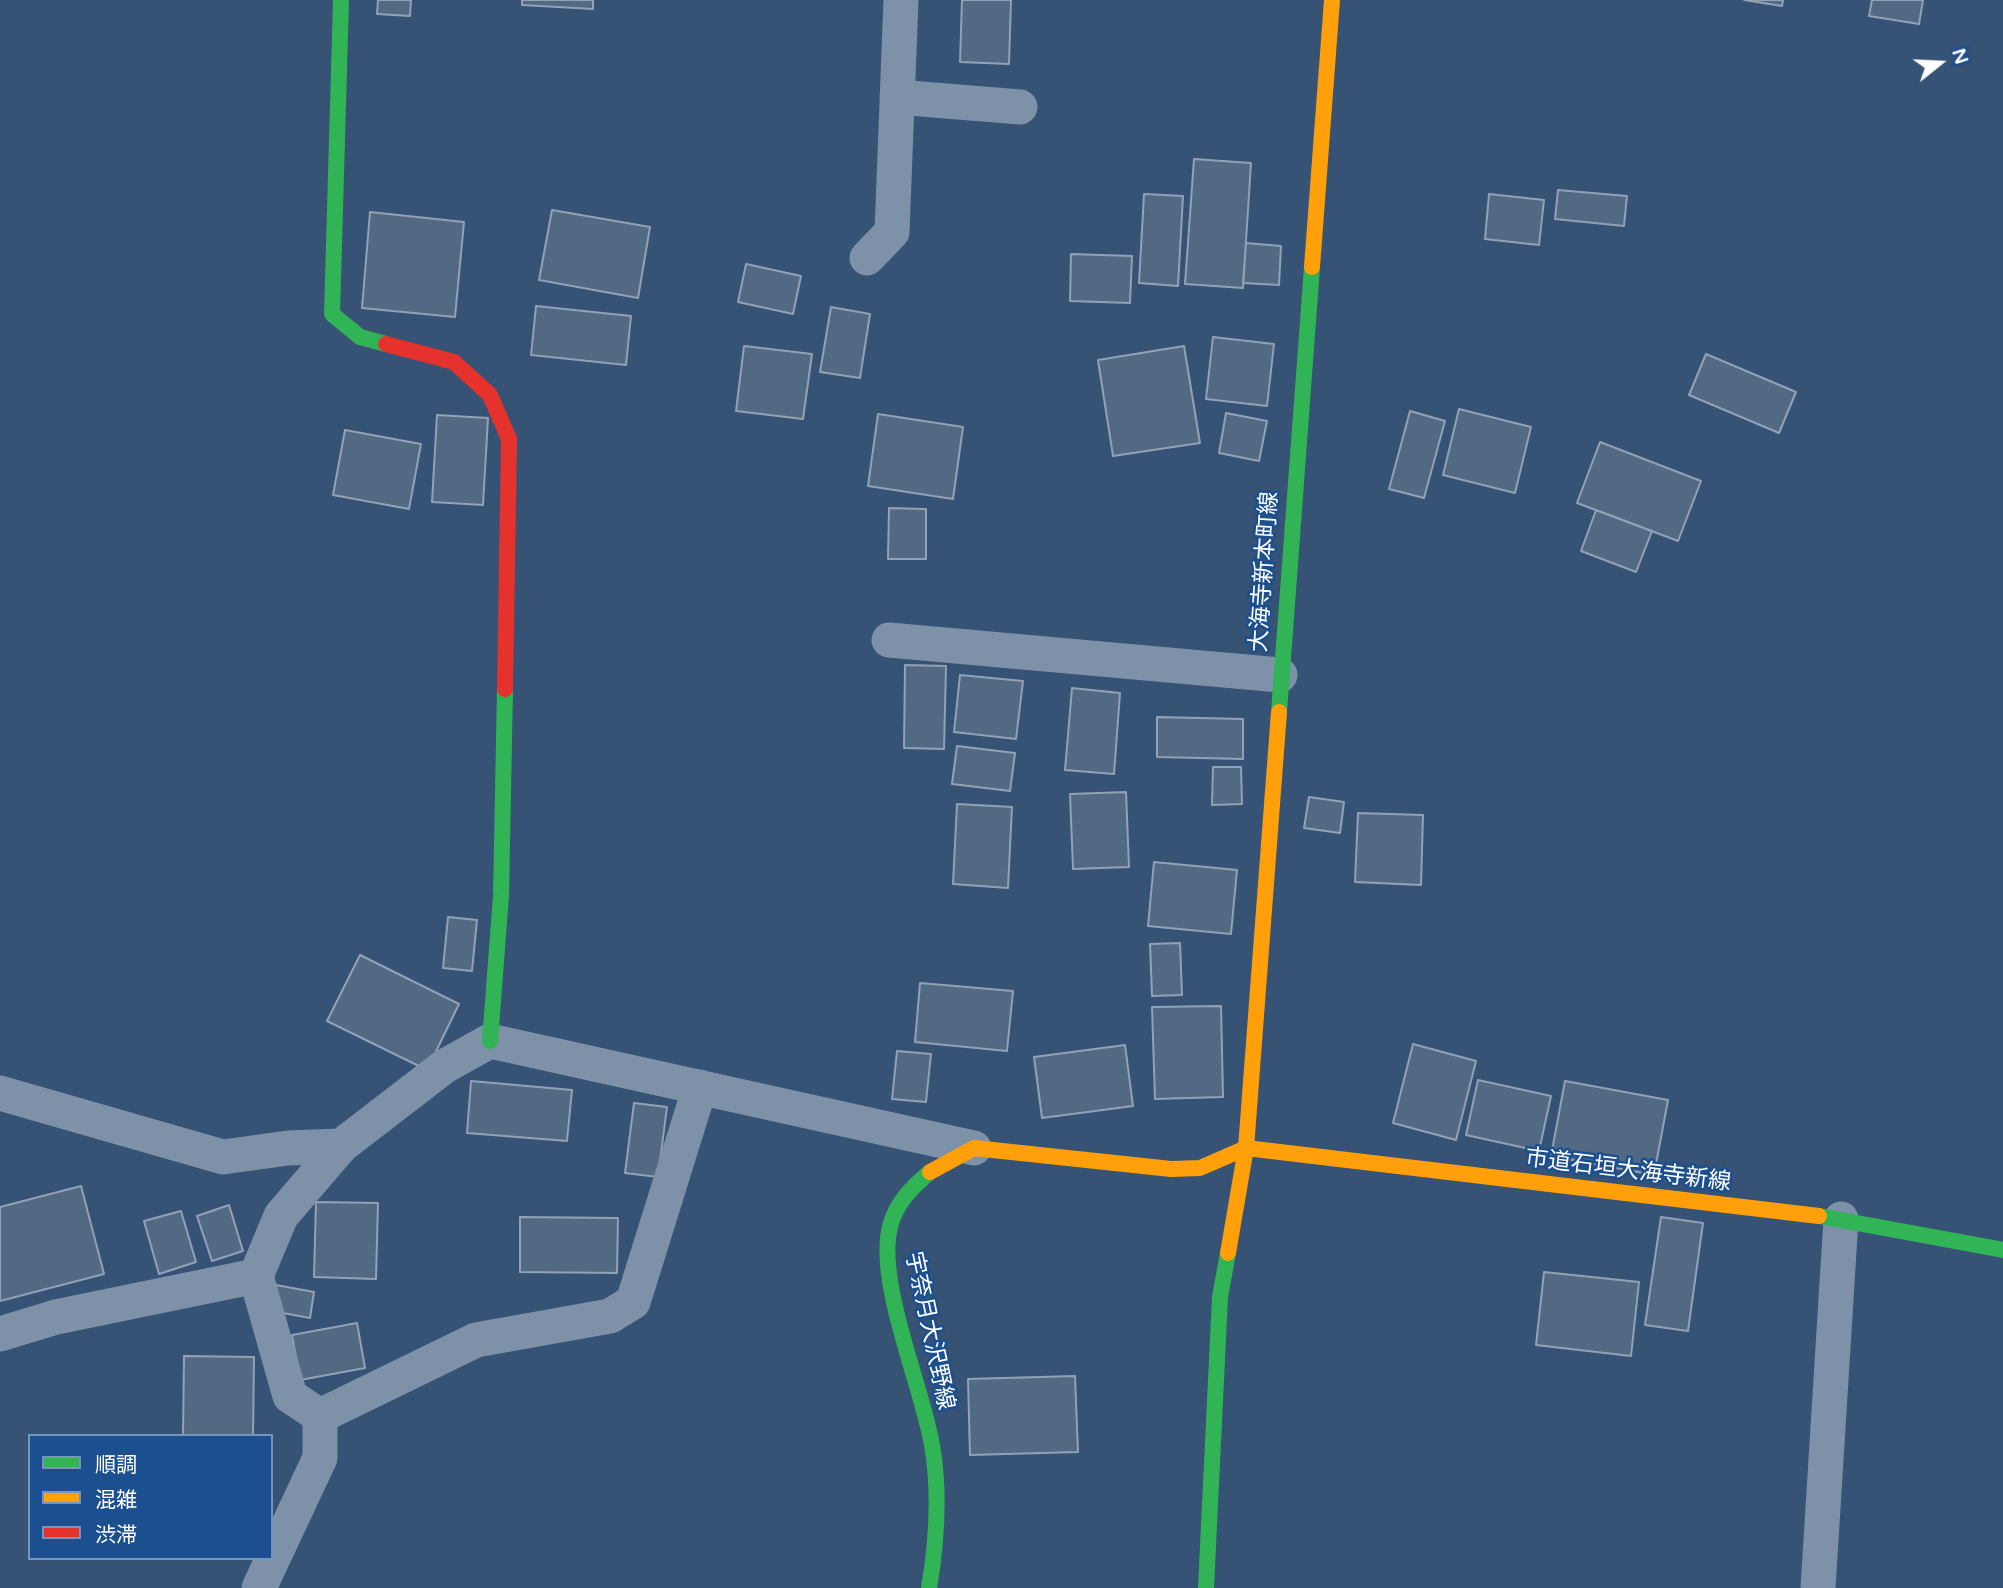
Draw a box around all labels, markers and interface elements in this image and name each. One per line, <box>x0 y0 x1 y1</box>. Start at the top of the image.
north arrow <box>1905 28 1975 98</box>
text: N <box>1947 46 1973 67</box>
street label: 大海寺新本町線 <box>1246 491 1284 653</box>
street label: 市道石垣大海寺新線 <box>1524 1145 1732 1197</box>
street label: 宇奈月大沢野線 <box>899 1249 959 1413</box>
legend <box>28 1434 273 1560</box>
text: 順調 <box>95 1453 137 1478</box>
text: 混雑 <box>95 1488 137 1513</box>
text: 渋滞 <box>95 1523 137 1548</box>

